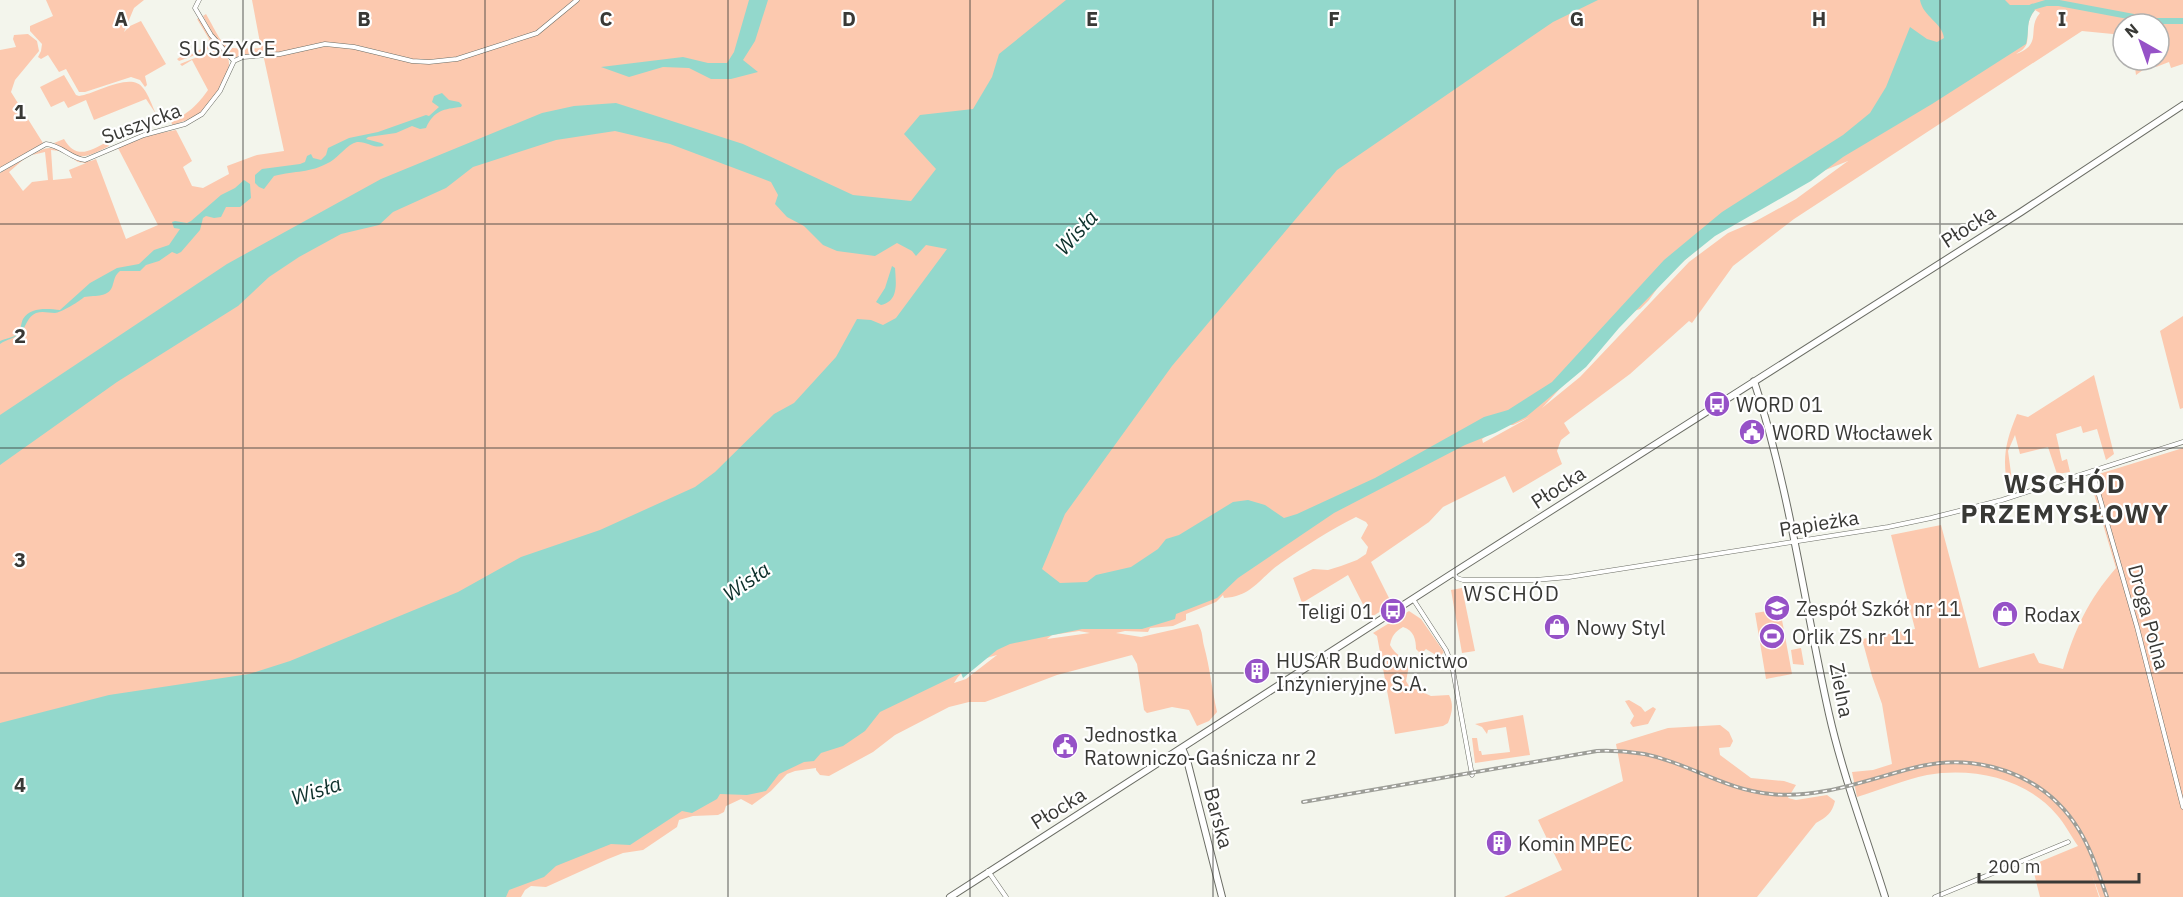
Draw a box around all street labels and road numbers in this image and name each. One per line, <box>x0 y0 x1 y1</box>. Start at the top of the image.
street label: Suszycka <box>97 96 185 150</box>
street label: Płocka <box>1935 198 2001 254</box>
street label: Płocka <box>1525 459 1591 515</box>
street label: Papieżka <box>1777 503 1861 543</box>
street label: Droga Polna <box>2122 561 2176 673</box>
street label: Zielna <box>1823 660 1861 720</box>
street label: Płocka <box>1025 780 1091 835</box>
street label: Barska <box>1198 785 1240 852</box>

